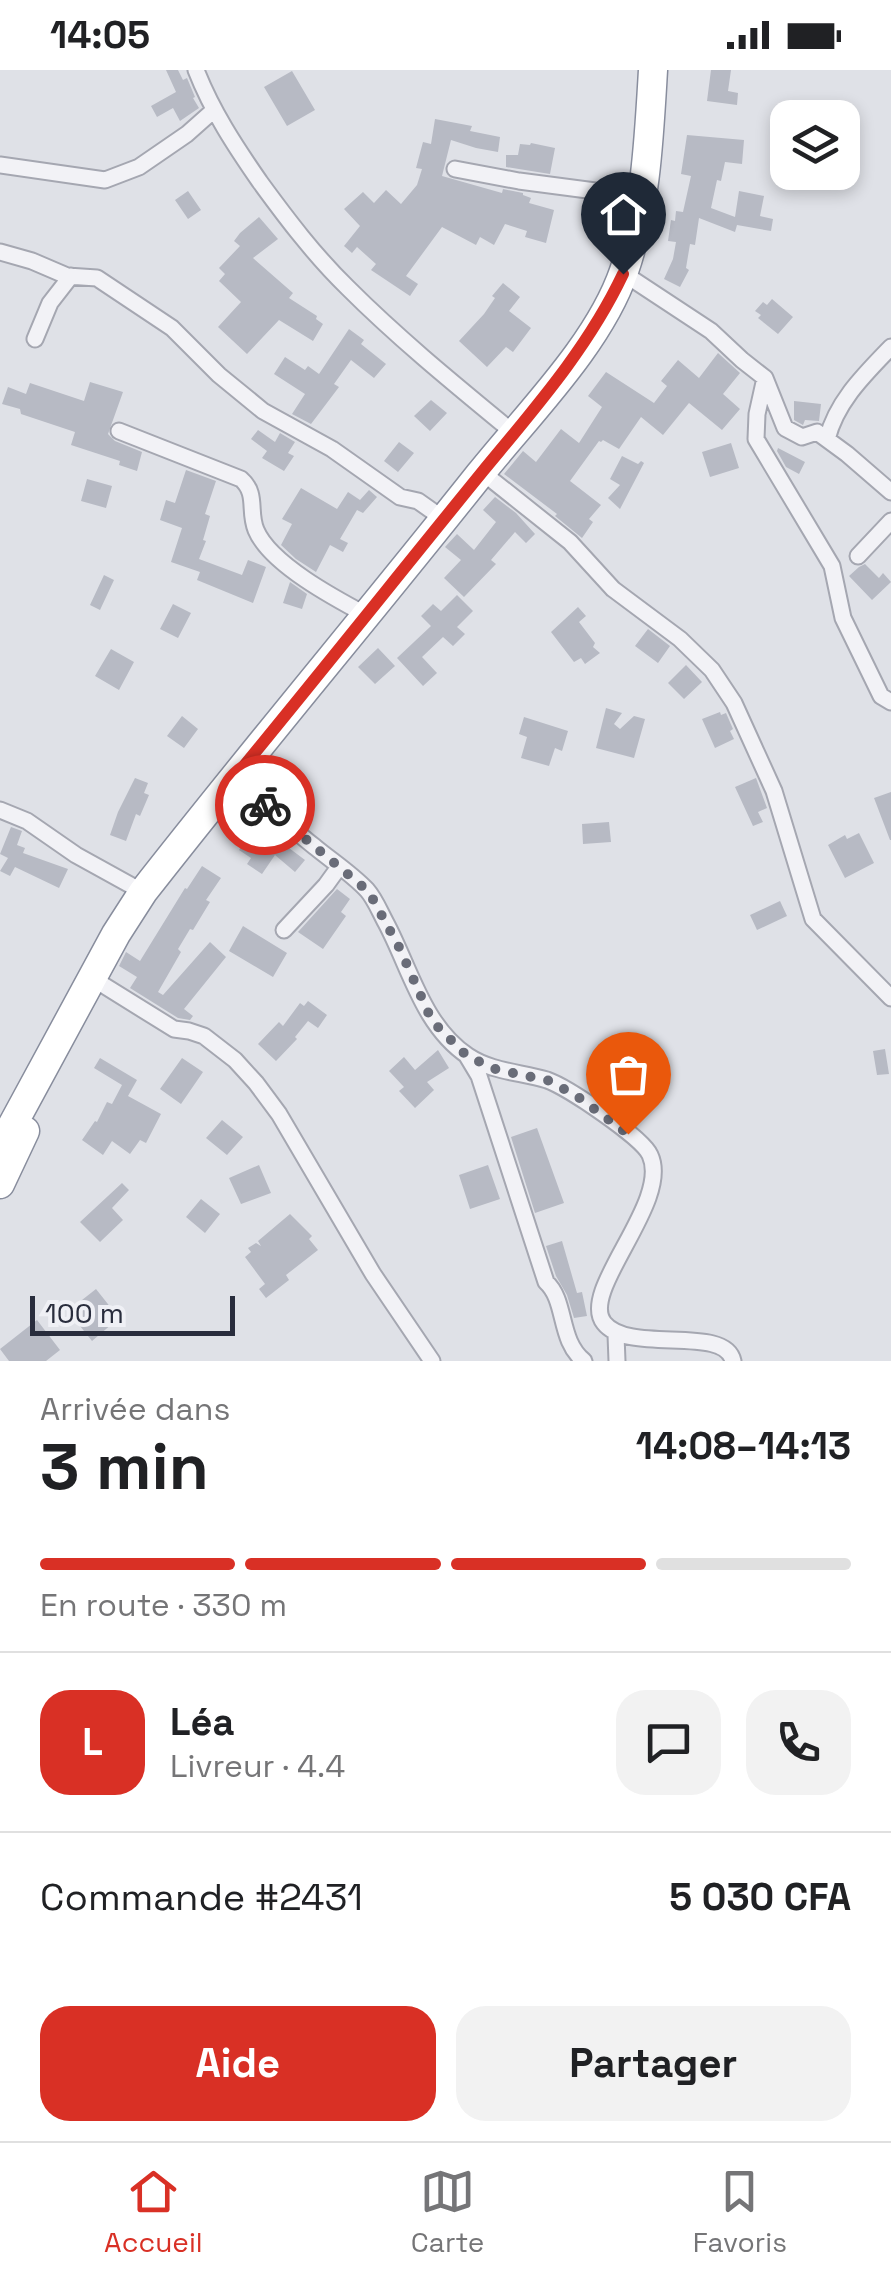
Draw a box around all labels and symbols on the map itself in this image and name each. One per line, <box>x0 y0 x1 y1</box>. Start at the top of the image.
pin <box>581 172 666 275</box>
courier <box>215 755 315 855</box>
pin <box>586 1032 671 1135</box>
scale bar <box>30 1291 235 1336</box>

